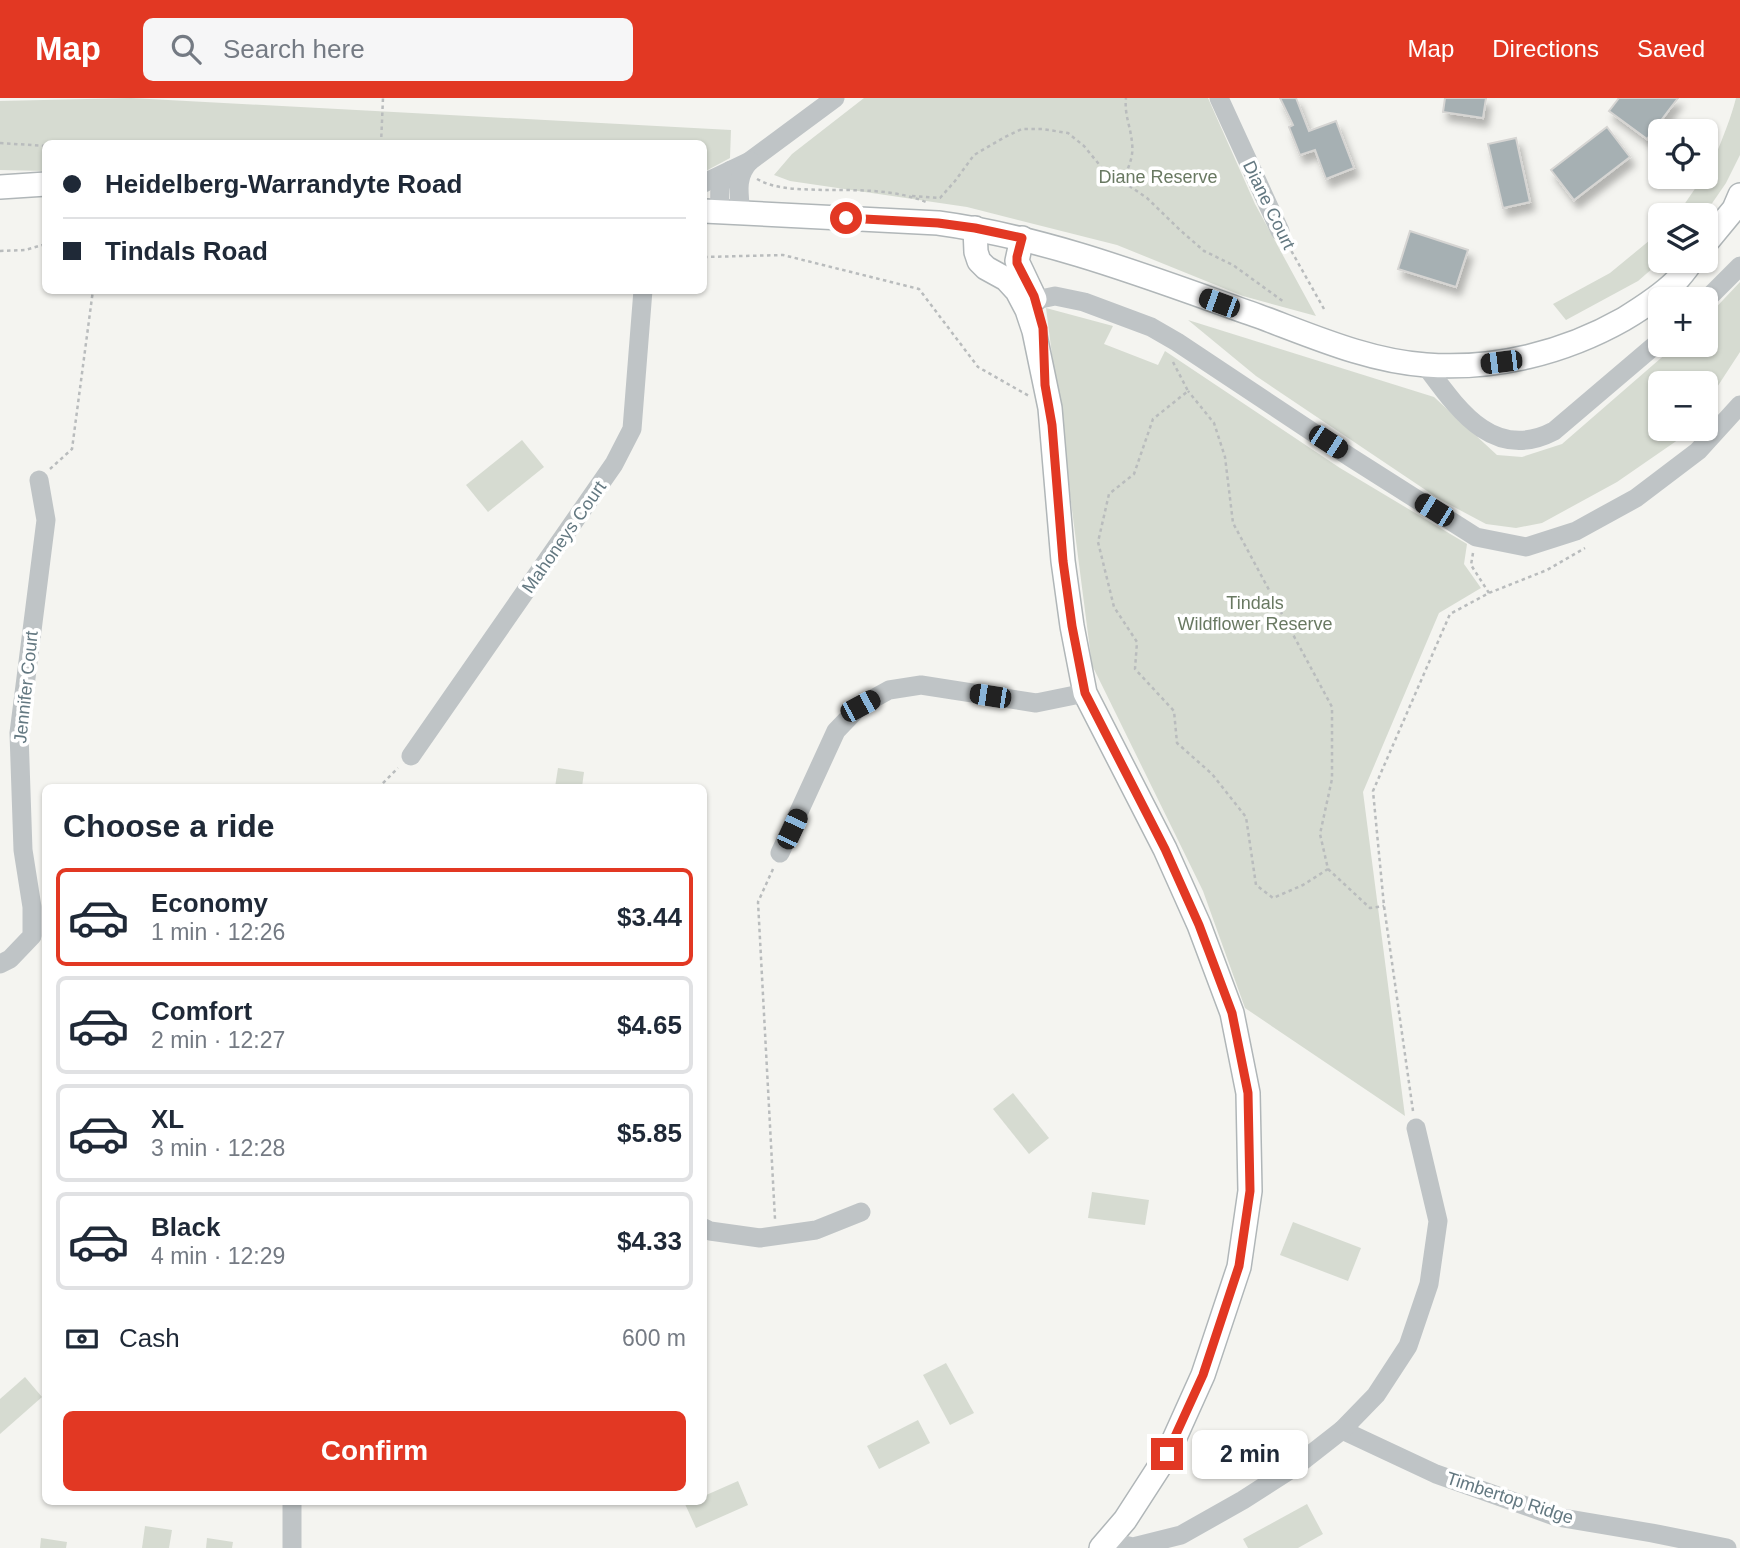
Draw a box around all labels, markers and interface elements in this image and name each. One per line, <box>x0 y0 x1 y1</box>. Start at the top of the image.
search box <box>143 18 633 81</box>
text: Map <box>35 30 101 67</box>
icon: search <box>167 30 205 68</box>
text: Search here <box>223 34 365 64</box>
text: Map <box>1408 35 1454 62</box>
text: Directions <box>1492 35 1599 62</box>
text: Saved <box>1637 35 1705 62</box>
map controls <box>1648 119 1718 441</box>
button: locate <box>1648 119 1718 189</box>
street label: Diane Court <box>1239 157 1299 253</box>
park label: Diane Reserve <box>1098 167 1218 187</box>
text: Heidelberg-Warrandyte Road <box>105 169 462 199</box>
route start <box>830 202 862 234</box>
button: layers <box>1648 203 1718 273</box>
text: Tindals Road <box>105 236 268 266</box>
car <box>1196 286 1243 320</box>
button: + <box>1648 287 1718 357</box>
car <box>1479 349 1524 375</box>
button: − <box>1648 371 1718 441</box>
car <box>1305 422 1352 462</box>
street label: Mahoneys Court <box>518 477 610 597</box>
car <box>1411 490 1458 530</box>
park label: Tindals Wildflower Reserve <box>1177 593 1333 634</box>
street label: Jennifer Court <box>10 630 42 744</box>
car <box>968 682 1013 710</box>
car <box>837 687 884 725</box>
car <box>774 806 811 852</box>
text: Choose a ride <box>63 808 275 844</box>
icon: car <box>67 886 130 949</box>
text: Economy <box>151 888 268 918</box>
text: $3.44 <box>617 902 682 932</box>
text: 1 min · 12:26 <box>151 919 285 945</box>
icon: car <box>67 994 130 1057</box>
text: Comfort <box>151 996 252 1026</box>
text: $4.65 <box>617 1010 682 1040</box>
text: 2 min · 12:27 <box>151 1027 285 1053</box>
icon: car <box>67 1102 130 1165</box>
text: XL <box>151 1104 184 1134</box>
text: $5.85 <box>617 1118 682 1148</box>
text: 3 min · 12:28 <box>151 1135 285 1161</box>
icon: car <box>67 1210 130 1273</box>
text: Black <box>151 1212 220 1242</box>
text: $4.33 <box>617 1226 682 1256</box>
text: 4 min · 12:29 <box>151 1243 285 1269</box>
icon: cash <box>63 1320 101 1358</box>
text: Cash <box>119 1323 180 1353</box>
text: 600 m <box>622 1325 686 1351</box>
button: Confirm <box>63 1411 686 1491</box>
callout: 2 min <box>1192 1430 1307 1478</box>
route end <box>1151 1438 1183 1470</box>
text: 2 min <box>1220 1441 1280 1467</box>
street label: Timbertop Ridge <box>1444 1468 1576 1528</box>

